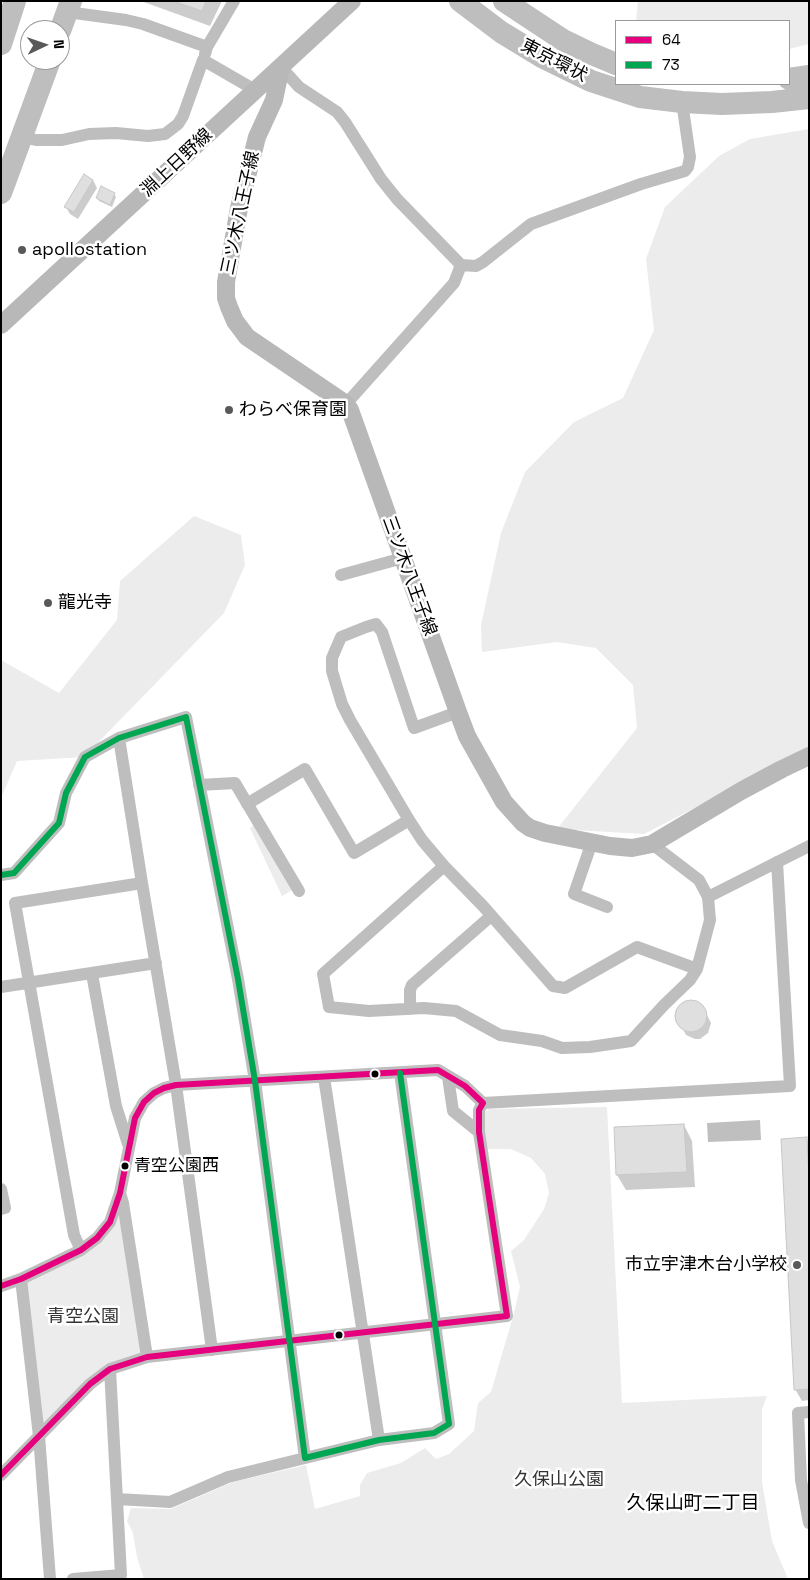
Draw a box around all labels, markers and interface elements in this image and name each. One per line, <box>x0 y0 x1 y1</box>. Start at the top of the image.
north arrow <box>20 20 70 70</box>
legend <box>615 20 790 85</box>
text: 64 <box>662 30 681 49</box>
street label: 東京環状 <box>517 35 591 87</box>
text: N <box>50 39 68 49</box>
text: 73 <box>662 55 680 74</box>
street label: 淵上日野線 <box>137 124 217 202</box>
street label: 三ツ木八王子線 <box>217 149 265 277</box>
place label: apollostation <box>32 239 147 261</box>
marker: apollostation <box>16 244 28 256</box>
place label: わらべ保育園 <box>239 399 347 421</box>
marker: わらべ保育園 <box>223 404 235 416</box>
street label: 三ツ木八王子線 <box>377 513 441 639</box>
place label: 龍光寺 <box>58 592 112 614</box>
marker: 龍光寺 <box>42 597 54 609</box>
unlabelled marker <box>370 1069 380 1079</box>
place label: 青空公園西 <box>134 1156 219 1176</box>
marker: 青空公園西 <box>120 1161 130 1171</box>
place label: 市立宇津木台小学校 <box>625 1254 787 1276</box>
marker: 市立宇津木台小学校 <box>791 1259 803 1271</box>
park label: 青空公園 <box>47 1306 119 1328</box>
unlabelled marker <box>334 1330 344 1340</box>
park label: 久保山公園 <box>514 1469 604 1491</box>
district label: 久保山町二丁目 <box>627 1493 759 1515</box>

